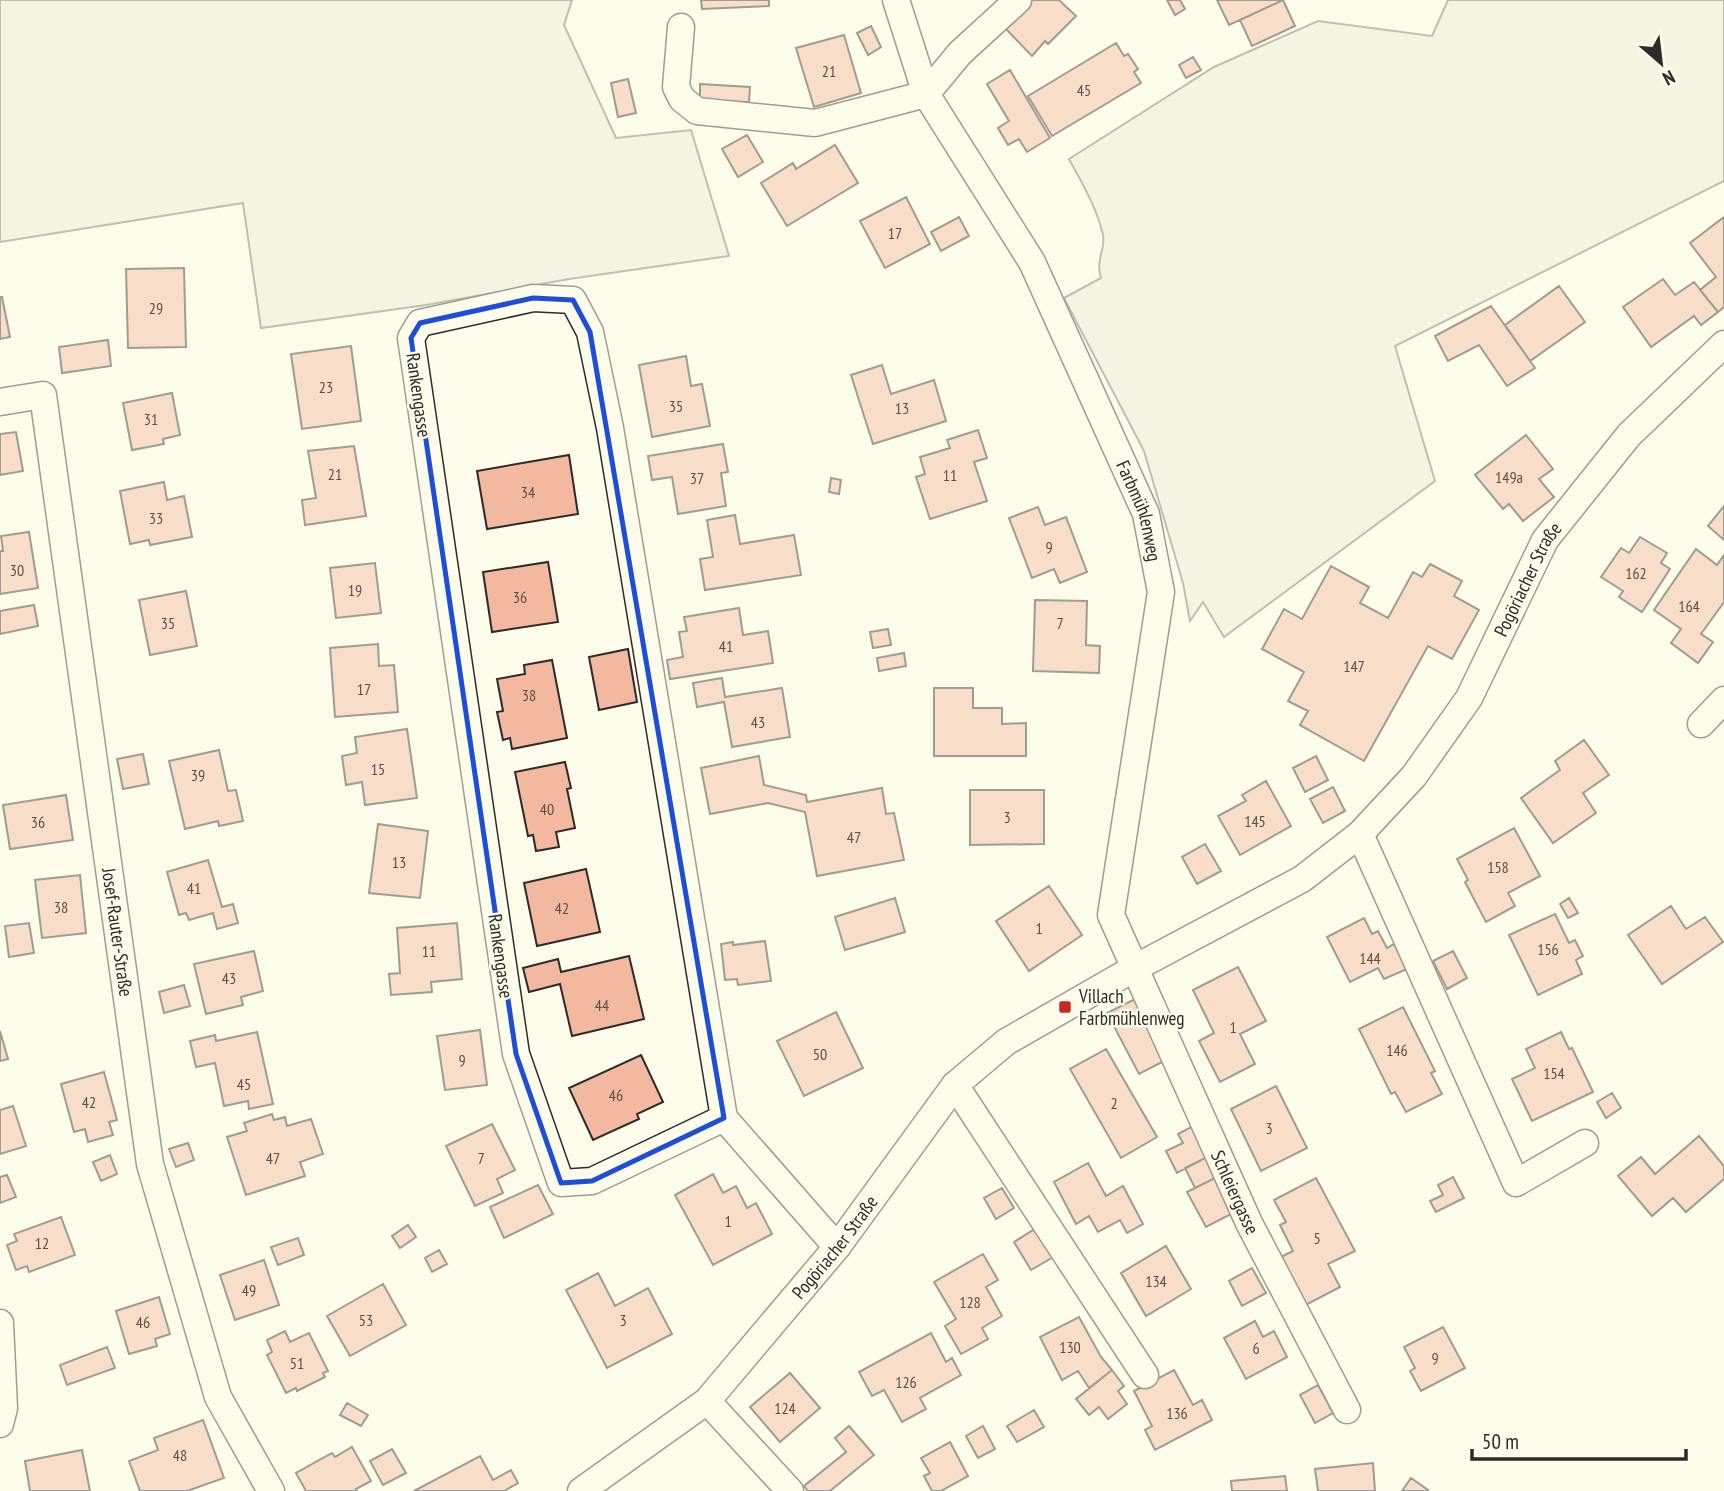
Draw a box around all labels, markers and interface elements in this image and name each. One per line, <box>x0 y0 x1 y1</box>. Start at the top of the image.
north arrow <box>1626 28 1696 98</box>
house number: 21 <box>822 61 836 81</box>
text: N <box>1659 65 1679 91</box>
house number: 45 <box>1077 80 1091 100</box>
house number: 17 <box>888 223 902 243</box>
house number: 29 <box>149 298 163 318</box>
street label: Rankengasse <box>401 351 437 439</box>
house number: 23 <box>319 377 333 397</box>
house number: 35 <box>669 396 683 416</box>
house number: 13 <box>895 398 909 418</box>
house number: 31 <box>144 409 158 429</box>
street label: Farbmühlenweg <box>1111 457 1167 563</box>
house number: 21 <box>328 464 342 484</box>
house number: 11 <box>943 465 957 485</box>
house number: 149a <box>1495 467 1523 487</box>
house number: 37 <box>690 468 704 488</box>
house number: 34 <box>521 482 535 502</box>
house number: 33 <box>149 508 163 528</box>
street label: Pogöriacher Straße <box>1488 517 1567 640</box>
house number: 9 <box>1045 537 1053 557</box>
house number: 30 <box>10 560 24 580</box>
house number: 162 <box>1625 563 1647 583</box>
house number: 19 <box>348 580 362 600</box>
house number: 36 <box>513 587 527 607</box>
house number: 164 <box>1678 596 1700 616</box>
house number: 35 <box>161 613 175 633</box>
house number: 7 <box>1056 613 1064 633</box>
house number: 41 <box>719 636 733 656</box>
house number: 147 <box>1343 656 1365 676</box>
house number: 17 <box>357 679 371 699</box>
house number: 38 <box>522 685 536 705</box>
house number: 43 <box>751 712 765 732</box>
house number: 15 <box>371 759 385 779</box>
house number: 39 <box>191 765 205 785</box>
house number: 40 <box>540 799 554 819</box>
house number: 3 <box>1003 807 1011 827</box>
house number: 145 <box>1244 811 1266 831</box>
house number: 36 <box>31 812 45 832</box>
house number: 47 <box>847 827 861 847</box>
house number: 13 <box>392 852 406 872</box>
house number: 158 <box>1487 857 1509 877</box>
street label: Josef-Rauter-Straße <box>97 865 139 998</box>
house number: 41 <box>187 878 201 898</box>
house number: 38 <box>54 897 68 917</box>
house number: 42 <box>555 898 569 918</box>
street label: Rankengasse <box>483 912 519 1000</box>
house number: 1 <box>1035 918 1043 938</box>
house number: 156 <box>1537 939 1559 959</box>
house number: 11 <box>422 941 436 961</box>
house number: 144 <box>1359 948 1381 968</box>
house number: 43 <box>222 968 236 988</box>
place label: Villach Farbmühlenweg <box>1078 984 1184 1030</box>
house number: 44 <box>595 995 609 1015</box>
marker: Villach Farbmühlenweg <box>1057 999 1073 1015</box>
house number: 1 <box>1229 1017 1237 1037</box>
house number: 146 <box>1386 1040 1408 1060</box>
house number: 50 <box>813 1044 827 1064</box>
house number: 9 <box>458 1050 466 1070</box>
house number: 154 <box>1543 1063 1565 1083</box>
house number: 45 <box>237 1074 251 1094</box>
house number: 46 <box>609 1085 623 1105</box>
house number: 42 <box>82 1092 96 1112</box>
house number: 2 <box>1110 1093 1118 1113</box>
house number: 3 <box>1265 1118 1273 1138</box>
street label: Schleiergasse <box>1206 1147 1265 1238</box>
house number: 47 <box>266 1148 280 1168</box>
house number: 7 <box>477 1148 485 1168</box>
street label: Pogöriacher Straße <box>787 1190 883 1304</box>
house number: 1 <box>724 1211 732 1231</box>
house number: 5 <box>1313 1228 1321 1248</box>
house number: 12 <box>35 1233 49 1253</box>
house number: 134 <box>1145 1271 1167 1291</box>
house number: 49 <box>242 1280 256 1300</box>
house number: 128 <box>959 1292 981 1312</box>
house number: 53 <box>359 1310 373 1330</box>
house number: 3 <box>619 1310 627 1330</box>
house number: 46 <box>136 1312 150 1332</box>
house number: 130 <box>1059 1337 1081 1357</box>
house number: 6 <box>1252 1338 1260 1358</box>
house number: 9 <box>1431 1348 1439 1368</box>
house number: 51 <box>290 1353 304 1373</box>
house number: 126 <box>895 1372 917 1392</box>
house number: 124 <box>774 1398 796 1418</box>
house number: 136 <box>1166 1403 1188 1423</box>
scale bar <box>1472 1418 1686 1462</box>
text: 50 m <box>1482 1428 1519 1455</box>
house number: 48 <box>173 1445 187 1465</box>

